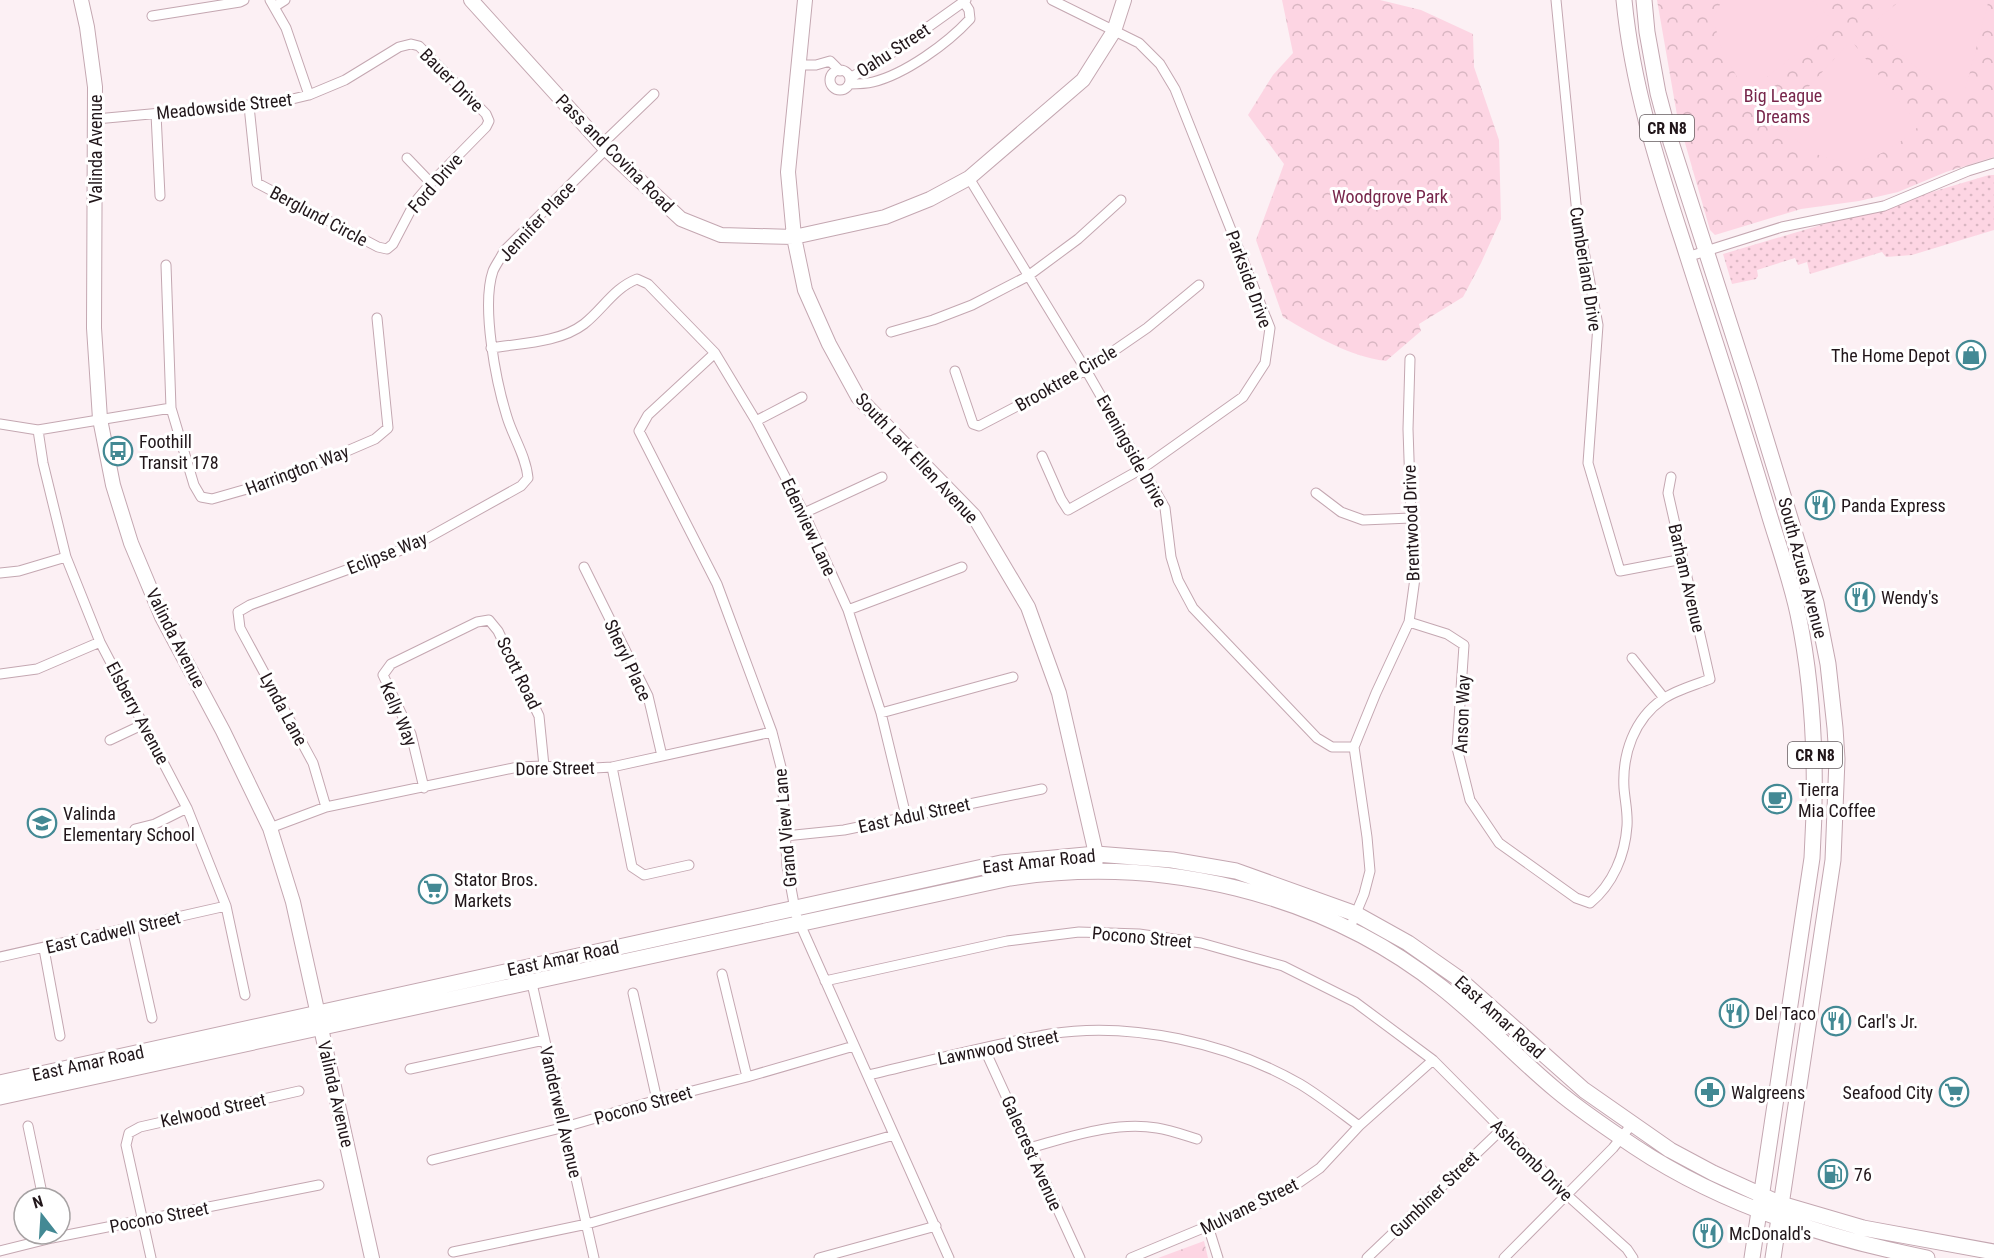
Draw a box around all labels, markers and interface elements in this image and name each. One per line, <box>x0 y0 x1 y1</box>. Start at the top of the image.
street label: Oahu Street <box>852 19 934 81</box>
street label: Bauer Drive <box>416 44 488 116</box>
park label: Big League Dreams <box>1744 85 1822 127</box>
street label: Meadowside Street <box>155 88 293 124</box>
street label: Pass and Covina Road <box>552 90 678 216</box>
street label: Valinda Avenue <box>85 95 106 203</box>
road number: CR N8 <box>1640 115 1694 141</box>
street label: Ford Drive <box>404 149 466 217</box>
street label: Jennifer Place <box>495 177 579 265</box>
street label: Berglund Circle <box>267 181 371 251</box>
park label: Woodgrove Park <box>1332 186 1448 207</box>
street label: Cumberland Drive <box>1566 205 1606 333</box>
street label: Parkside Drive <box>1222 228 1276 330</box>
shop icon: The Home Depot <box>1955 339 1987 371</box>
street label: Brooktree Circle <box>1012 341 1120 415</box>
place label: The Home Depot <box>1831 345 1950 366</box>
street label: South Lark Ellen Avenue <box>851 389 983 527</box>
street label: Eveningside Drive <box>1093 391 1171 511</box>
place label: Foothill Transit 178 <box>139 431 219 473</box>
bus stop icon: Foothill Transit 178 <box>102 435 134 467</box>
street label: Harrington Way <box>242 441 352 499</box>
street label: Brentwood Drive <box>1398 464 1424 582</box>
street label: Edenview Lane <box>777 475 841 579</box>
restaurant icon: Panda Express <box>1804 489 1836 521</box>
street label: South Azusa Avenue <box>1774 495 1832 641</box>
place label: Panda Express <box>1841 495 1946 516</box>
street label: Barham Avenue <box>1664 522 1710 634</box>
street label: Eclipse Way <box>344 527 431 579</box>
restaurant icon: Wendy's <box>1844 581 1876 613</box>
street label: Valinda Avenue <box>142 585 210 691</box>
place label: Wendy's <box>1881 587 1939 608</box>
street label: Sheryl Place <box>600 616 656 704</box>
street label: Scott Road <box>493 634 545 712</box>
street label: Elsberry Avenue <box>102 658 174 768</box>
street label: Lynda Lane <box>256 669 312 749</box>
street label: Anson Way <box>1450 674 1474 754</box>
street label: Kelly Way <box>376 679 422 750</box>
road number: CR N8 <box>1788 742 1842 768</box>
street label: Dore Street <box>515 757 595 779</box>
street label: Grand View Lane <box>769 768 801 888</box>
place label: Tierra Mia Coffee <box>1798 779 1876 821</box>
cafe icon: Tierra Mia Coffee <box>1761 783 1793 815</box>
street label: East Adul Street <box>856 793 972 837</box>
place label: Valinda Elementary School <box>63 803 195 845</box>
school or university icon: Valinda Elementary School <box>26 807 58 839</box>
street label: East Amar Road <box>981 845 1097 877</box>
place label: Stator Bros. Markets <box>454 869 538 911</box>
supermarket icon: Stator Bros. Markets <box>417 873 449 905</box>
street label: East Cadwell Street <box>44 906 182 958</box>
street label: Pocono Street <box>1091 922 1193 952</box>
street label: East Amar Road <box>505 936 621 980</box>
street label: East Amar Road <box>1451 971 1549 1063</box>
restaurant icon: Del Taco <box>1718 997 1750 1029</box>
place label: Del Taco <box>1755 1003 1816 1024</box>
restaurant icon: Carl's Jr. <box>1820 1005 1852 1037</box>
place label: Carl's Jr. <box>1857 1011 1918 1032</box>
street label: Lawnwood Street <box>936 1025 1060 1069</box>
street label: Valinda Avenue <box>314 1039 358 1149</box>
street label: East Amar Road <box>30 1041 146 1085</box>
street label: Vanderwell Avenue <box>536 1044 586 1180</box>
pharmacy icon: Walgreens <box>1694 1076 1726 1108</box>
supermarket icon: Seafood City <box>1938 1076 1970 1108</box>
street label: Pocono Street <box>592 1081 694 1129</box>
place label: Walgreens <box>1731 1082 1805 1103</box>
place label: Seafood City <box>1843 1082 1933 1103</box>
street label: Kelwood Street <box>158 1089 268 1131</box>
street label: Galecrest Avenue <box>997 1092 1067 1214</box>
street label: Ashcomb Drive <box>1487 1115 1577 1205</box>
street label: Gumbiner Street <box>1385 1147 1483 1241</box>
fuel station icon: 76 <box>1817 1158 1849 1190</box>
place label: 76 <box>1854 1164 1872 1185</box>
street label: Mulvane Street <box>1197 1173 1301 1239</box>
north arrow <box>12 1186 72 1246</box>
text: N <box>30 1192 45 1213</box>
street label: Pocono Street <box>108 1197 210 1237</box>
restaurant icon: McDonald's <box>1692 1217 1724 1249</box>
place label: McDonald's <box>1729 1223 1811 1244</box>

